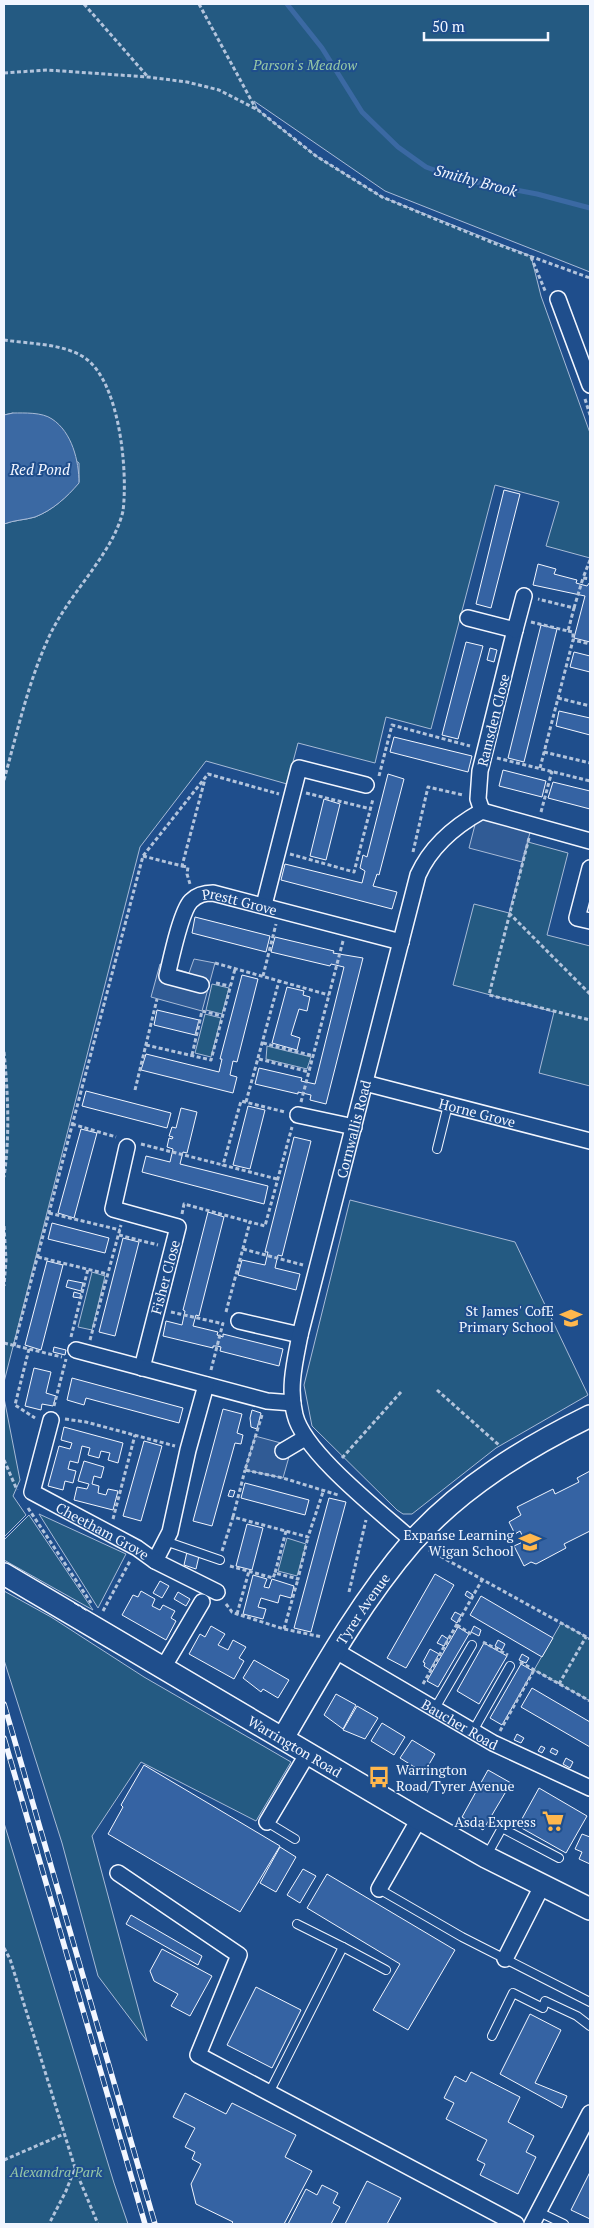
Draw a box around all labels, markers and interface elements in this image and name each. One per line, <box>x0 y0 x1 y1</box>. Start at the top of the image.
scale bar <box>424 10 548 42</box>
text: 50 m <box>432 16 465 36</box>
park label: Parson's Meadow <box>252 55 357 74</box>
water label: Smithy Brook <box>432 159 520 201</box>
water label: Red Pond <box>9 459 71 479</box>
street label: Ramsden Close <box>472 672 514 768</box>
street label: Prestt Grove <box>201 883 279 919</box>
street label: Cornwallis Road <box>331 1078 375 1180</box>
street label: Horne Grove <box>437 1093 518 1131</box>
street label: Fisher Close <box>146 1238 184 1316</box>
place label: St James' CofE Primary School <box>459 1301 554 1336</box>
school or university icon: St James' CofE Primary School <box>558 1305 584 1331</box>
street label: Cheetham Grove <box>53 1497 153 1564</box>
place label: Expanse Learning Wigan School <box>403 1525 515 1560</box>
school or university icon: Expanse Learning Wigan School <box>517 1529 543 1555</box>
street label: Tyrer Avenue <box>331 1569 393 1648</box>
street label: Baucher Road <box>419 1694 502 1754</box>
street label: Warrington Road <box>245 1711 346 1781</box>
place label: Warrington Road/Tyrer Avenue <box>396 1760 515 1795</box>
bus stop icon: Warrington Road/Tyrer Avenue <box>366 1764 392 1790</box>
supermarket icon: Asda Express <box>540 1808 566 1834</box>
place label: Asda Express <box>454 1812 536 1831</box>
park label: Alexandra Park <box>9 2162 103 2181</box>

